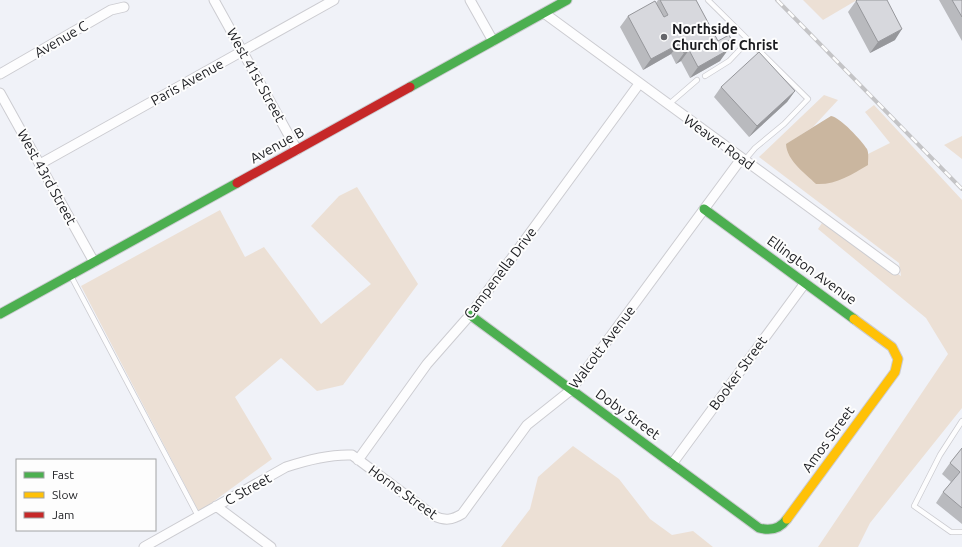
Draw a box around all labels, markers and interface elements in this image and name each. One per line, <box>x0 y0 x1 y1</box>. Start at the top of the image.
street label: Avenue C <box>31 17 91 61</box>
place label: Northside Church of Christ <box>672 21 778 53</box>
street label: West 41st Street <box>224 25 289 125</box>
marker: Northside Church of Christ <box>659 32 669 42</box>
street label: Paris Avenue <box>148 55 226 109</box>
street label: Weaver Road <box>681 111 757 173</box>
street label: Avenue B <box>247 124 307 166</box>
street label: West 43rd Street <box>14 126 80 228</box>
street label: Campenella Drive <box>460 224 540 322</box>
street label: Ellington Avenue <box>764 232 860 308</box>
street label: Walcott Avenue <box>566 302 638 392</box>
street label: Booker Street <box>706 333 770 413</box>
street label: Doby Street <box>593 385 664 443</box>
street label: Amos Street <box>799 402 858 475</box>
legend <box>16 459 156 531</box>
street label: Horne Street <box>365 462 441 523</box>
text: Fast <box>52 468 74 481</box>
street label: C Street <box>222 469 275 508</box>
text: Slow <box>52 488 78 501</box>
text: Jam <box>52 508 74 521</box>

